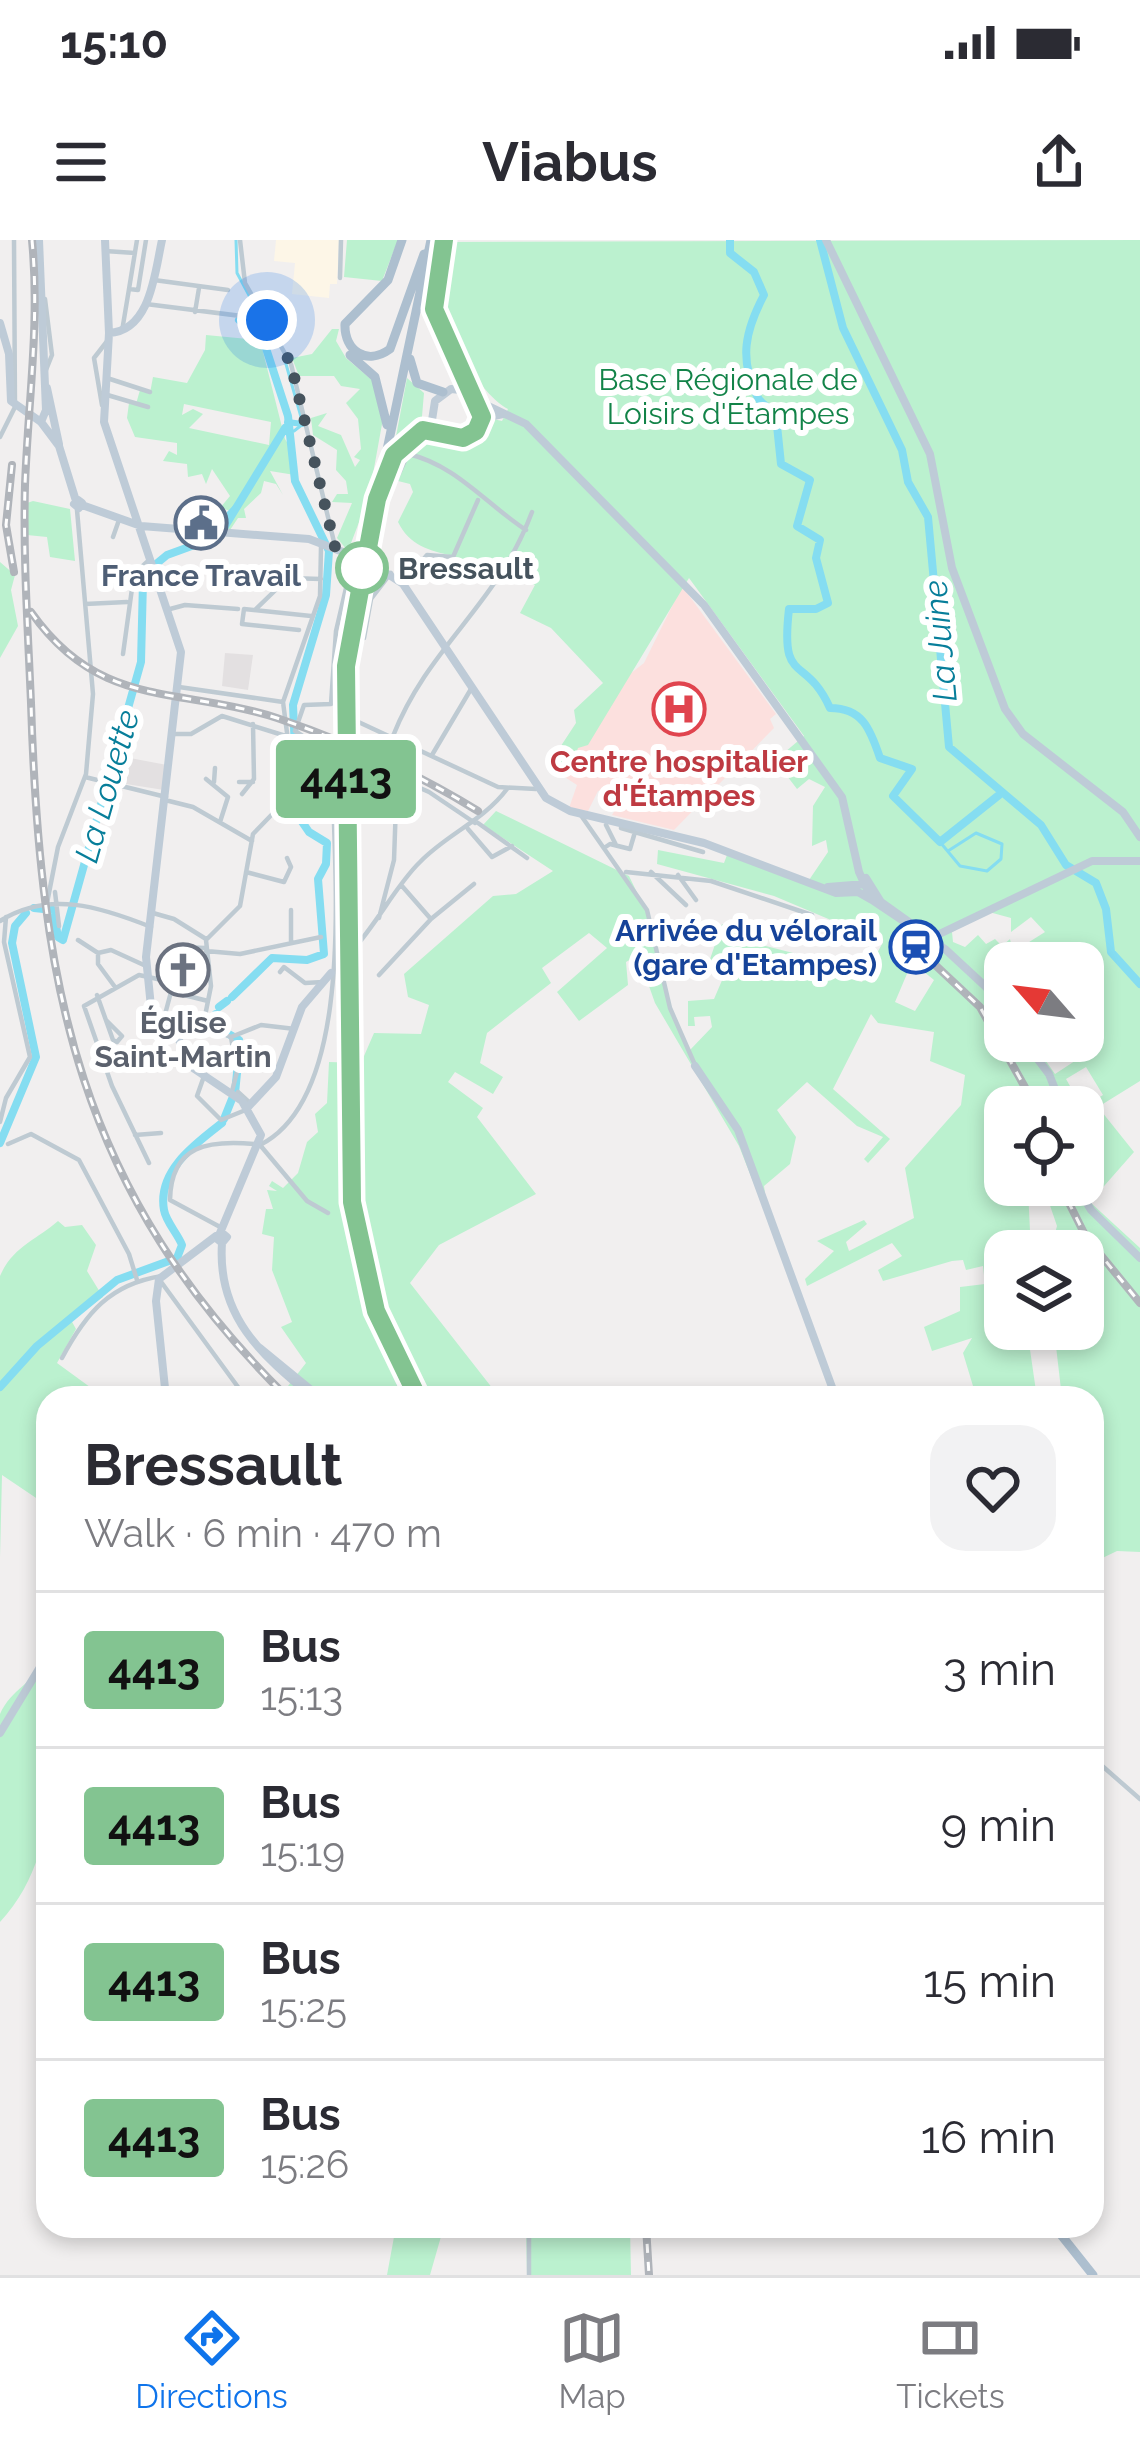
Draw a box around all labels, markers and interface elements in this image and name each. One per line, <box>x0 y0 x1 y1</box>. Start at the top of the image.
text: 15:10 <box>60 16 168 69</box>
icon: menu <box>48 129 114 195</box>
icon: share <box>1026 129 1092 195</box>
text: Viabus <box>482 130 658 194</box>
your location <box>237 290 297 350</box>
park label: Base Régionale de Loisirs d'Étampes <box>598 362 858 431</box>
public building icon: France Travail <box>173 495 229 551</box>
marker: Bressault <box>337 543 387 593</box>
place label: Bressault <box>398 551 535 586</box>
place label: France Travail <box>101 558 302 593</box>
water label: La Juine <box>915 579 965 703</box>
hospital icon: Centre hospitalier d'Étampes <box>651 681 707 737</box>
water label: La Louette <box>67 705 147 867</box>
line badge: 4413 <box>262 740 430 818</box>
place label: Centre hospitalier d'Étampes <box>550 744 808 813</box>
text: 4413 <box>300 754 392 803</box>
place label: Arrivée du vélorail (gare d'Etampes) <box>615 913 877 982</box>
station icon: Arrivée du vélorail (gare d'Etampes) <box>888 919 944 975</box>
church icon: Église Saint-Martin <box>155 942 211 998</box>
north arrow <box>984 942 1104 1062</box>
map controls <box>984 942 1104 1350</box>
place label: Église Saint-Martin <box>94 1005 272 1074</box>
button: locate <box>984 1086 1104 1206</box>
button: layers <box>984 1230 1104 1350</box>
button: heart <box>930 1425 1056 1551</box>
text: Bressault <box>84 1431 342 1498</box>
text: Walk · 6 min · 470 m <box>84 1510 442 1556</box>
text: Bus <box>260 1620 341 1673</box>
text: 3 min <box>943 1643 1056 1696</box>
text: 4413 <box>108 1645 200 1694</box>
text: 15:13 <box>260 1673 343 1719</box>
text: Bus <box>260 1776 341 1829</box>
text: 9 min <box>941 1799 1056 1852</box>
text: 4413 <box>108 1801 200 1850</box>
text: 15:19 <box>260 1829 345 1875</box>
text: Bus <box>260 1932 341 1985</box>
text: 15 min <box>923 1955 1056 2008</box>
text: 4413 <box>108 1957 200 2006</box>
text: 15:25 <box>260 1985 347 2031</box>
text: Bus <box>260 2088 341 2141</box>
text: 16 min <box>921 2111 1056 2164</box>
text: 4413 <box>108 2113 200 2162</box>
text: 15:26 <box>260 2141 349 2187</box>
tab: Directions <box>135 2305 288 2416</box>
tab: Map <box>558 2305 626 2416</box>
tab: Tickets <box>896 2305 1005 2416</box>

